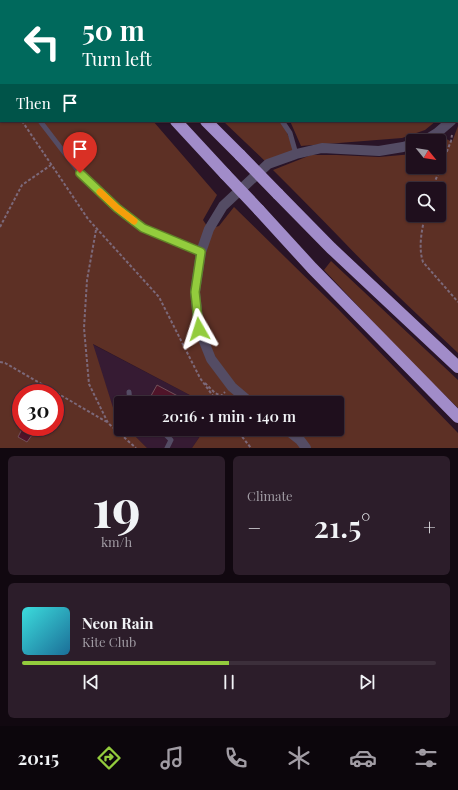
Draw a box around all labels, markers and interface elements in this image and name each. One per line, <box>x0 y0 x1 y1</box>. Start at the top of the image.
text: 50 m <box>82 11 145 48</box>
icon: left <box>16 16 68 68</box>
text: Turn left <box>82 47 152 71</box>
icon: arrive <box>59 92 81 114</box>
text: Then <box>16 93 51 113</box>
pin <box>63 132 97 173</box>
north arrow <box>406 134 446 174</box>
map controls <box>406 134 446 222</box>
icon: arrive <box>69 138 91 160</box>
button: search <box>406 182 446 222</box>
position arrow <box>178 308 220 350</box>
speed limit sign: 30 <box>12 384 64 436</box>
text: 20:16 · 1 min · 140 m <box>162 406 296 426</box>
text: 19 <box>92 472 141 541</box>
text: Climate <box>247 487 293 504</box>
text: 21.5° <box>314 506 371 546</box>
text: − <box>247 512 261 542</box>
text: + <box>423 512 436 542</box>
text: km/h <box>101 533 132 550</box>
text: Neon Rain <box>82 613 153 633</box>
text: Kite Club <box>82 633 136 650</box>
icon: previous <box>80 671 102 693</box>
icon: pause <box>218 671 240 693</box>
icon: next <box>356 671 378 693</box>
icon: directions <box>95 744 123 772</box>
icon: music <box>158 744 186 772</box>
icon: phone <box>222 744 250 772</box>
icon: climate <box>285 744 313 772</box>
icon: car <box>349 744 377 772</box>
icon: filters <box>412 744 440 772</box>
text: 20:15 <box>18 746 59 770</box>

